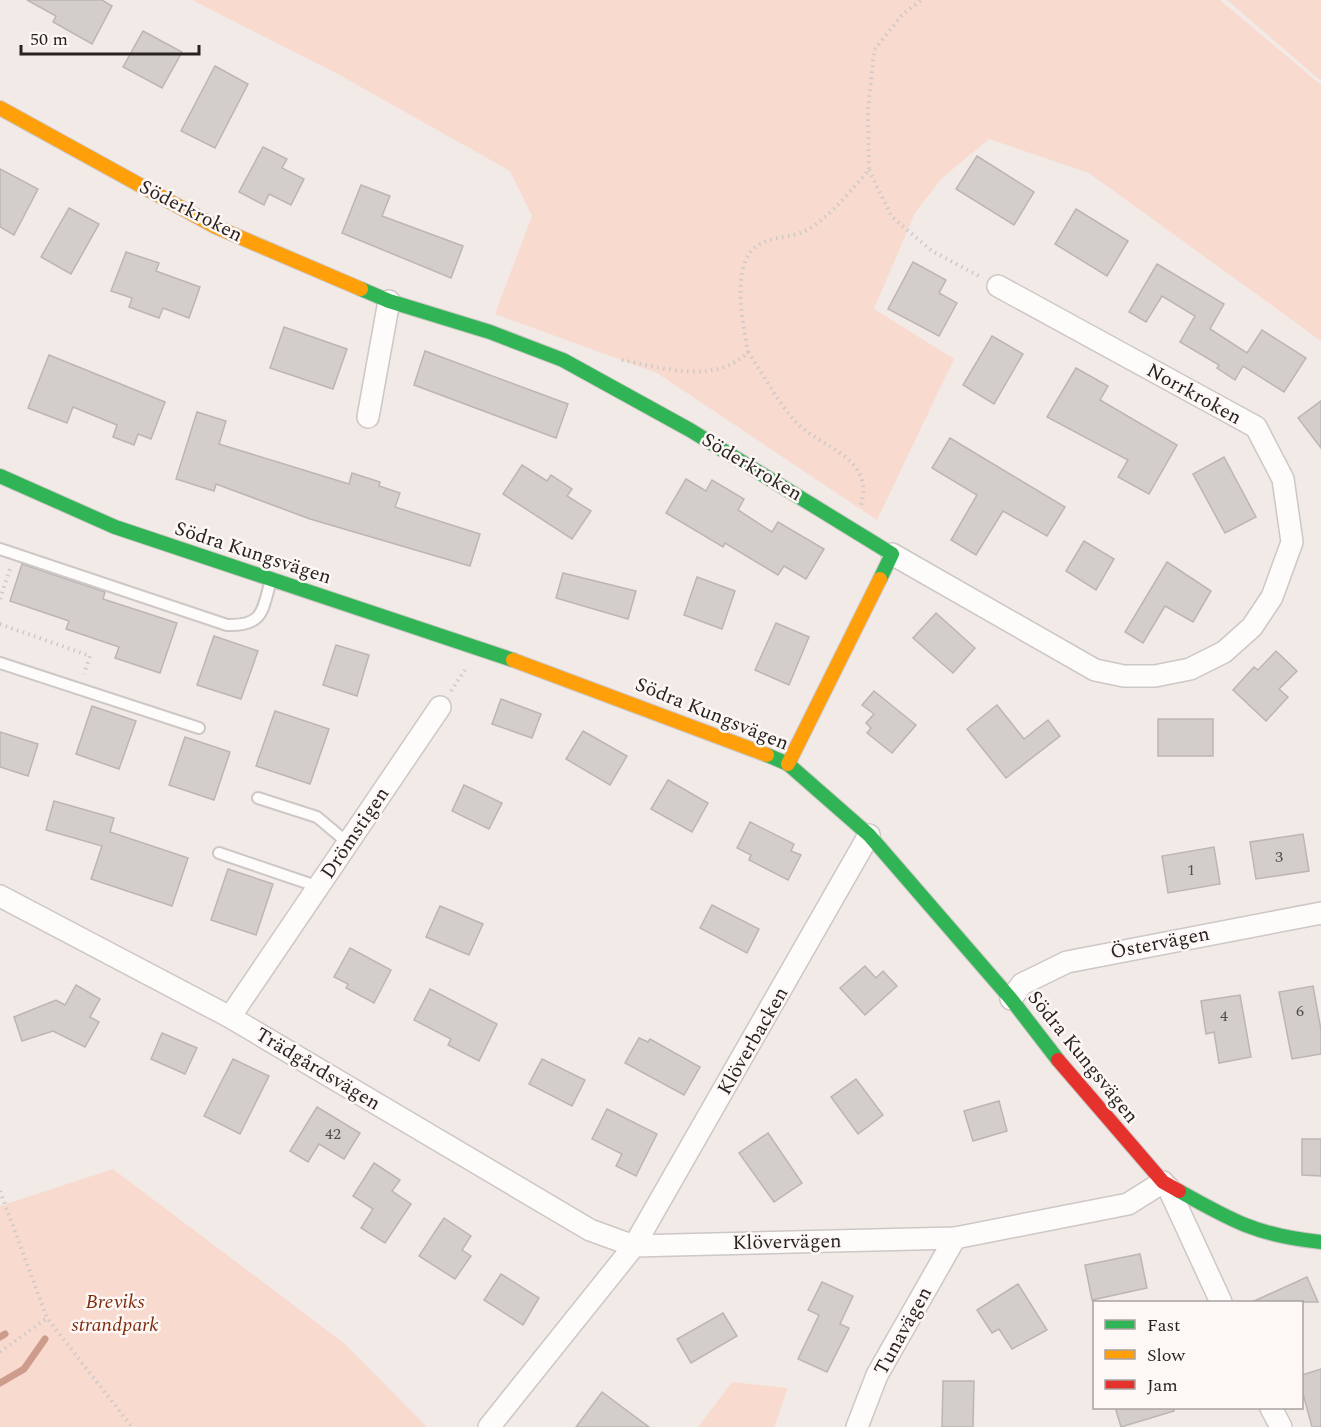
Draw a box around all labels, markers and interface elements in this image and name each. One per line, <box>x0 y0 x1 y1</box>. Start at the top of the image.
scale bar <box>21 18 200 56</box>
text: 50 m <box>30 26 68 53</box>
street label: Söderkroken <box>134 172 248 250</box>
street label: Norrkroken <box>1141 356 1247 432</box>
street label: Söderkroken <box>696 425 808 509</box>
street label: Södra Kungsvägen <box>171 514 335 592</box>
street label: Södra Kungsvägen <box>631 670 793 758</box>
street label: Drömstigen <box>313 781 397 885</box>
house number: 3 <box>1275 845 1283 869</box>
house number: 1 <box>1187 858 1195 882</box>
street label: Östervägen <box>1108 919 1212 967</box>
street label: Klöverbacken <box>710 981 796 1101</box>
street label: Södra Kungsvägen <box>1020 984 1146 1130</box>
house number: 6 <box>1296 999 1304 1023</box>
house number: 4 <box>1220 1004 1228 1028</box>
street label: Trädgårdsvägen <box>250 1020 386 1118</box>
house number: 42 <box>325 1122 341 1146</box>
street label: Klövervägen <box>732 1226 842 1258</box>
street label: Tunavägen <box>866 1281 940 1381</box>
park label: Breviks strandpark <box>71 1287 159 1340</box>
legend <box>1093 1301 1303 1409</box>
text: Fast <box>1147 1312 1180 1339</box>
text: Slow <box>1147 1342 1186 1369</box>
text: Jam <box>1147 1372 1178 1399</box>

